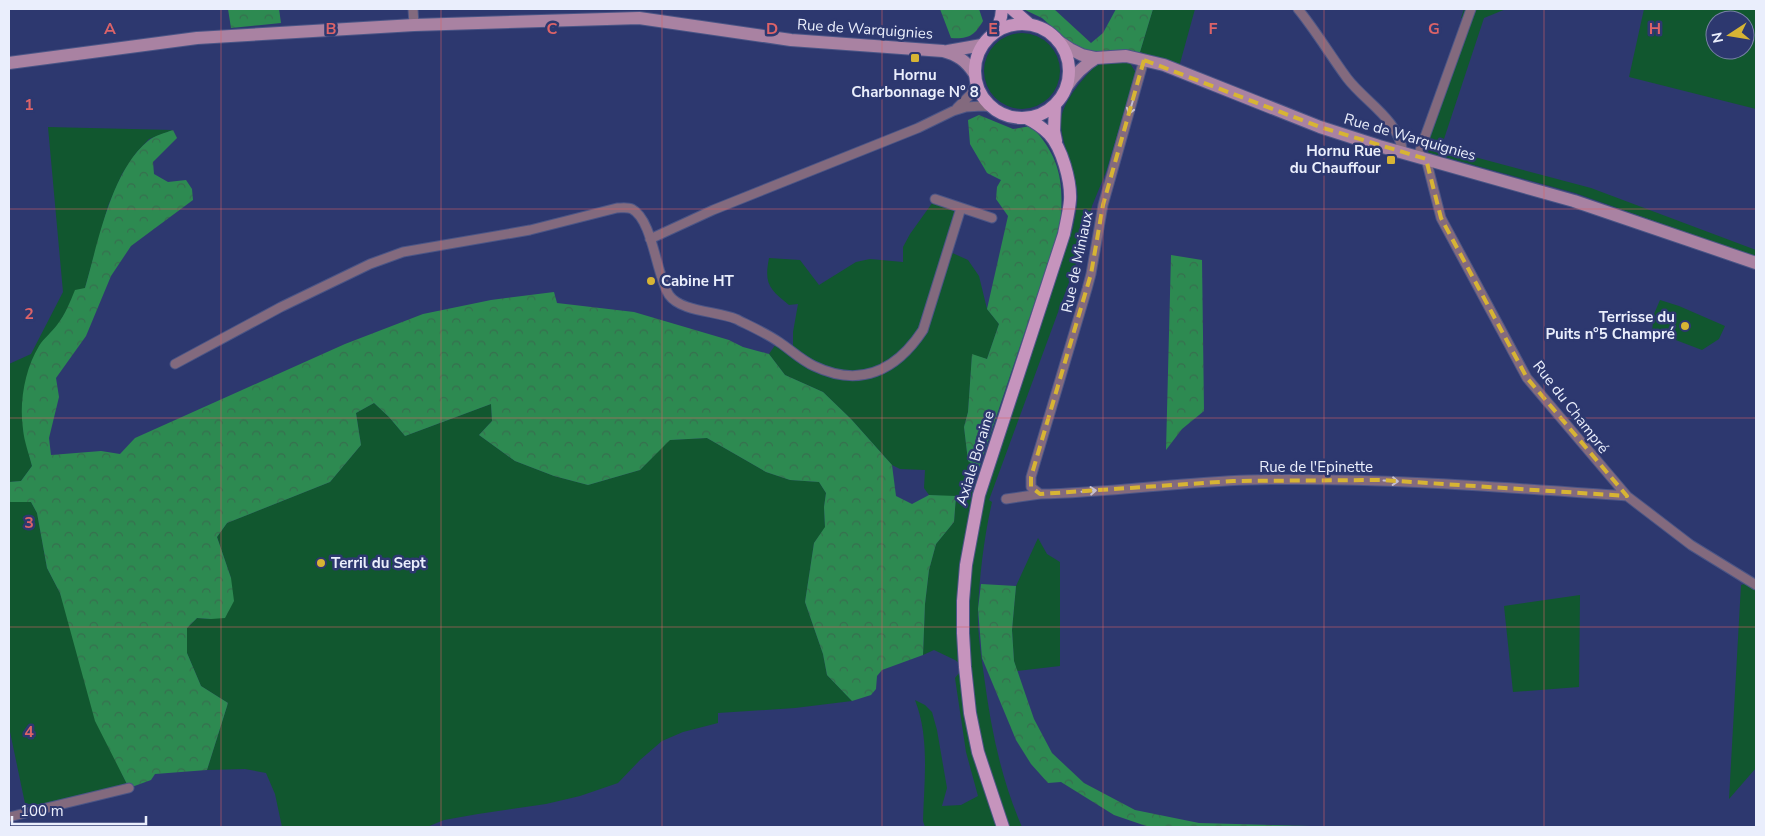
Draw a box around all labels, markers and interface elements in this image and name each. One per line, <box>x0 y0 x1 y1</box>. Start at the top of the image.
north arrow <box>1705 10 1755 60</box>
street label: Rue de Warquignies <box>796 14 934 44</box>
text: A <box>104 18 116 40</box>
text: B <box>325 18 337 40</box>
text: C <box>547 18 558 40</box>
text: D <box>766 18 778 40</box>
text: E <box>988 18 998 40</box>
text: F <box>1209 18 1218 40</box>
text: G <box>1428 18 1440 40</box>
text: H <box>1649 18 1661 40</box>
text: N <box>1707 30 1728 45</box>
marker: Hornu Charbonnage N° 8 <box>909 52 921 64</box>
place label: Hornu Charbonnage N° 8 <box>851 65 979 102</box>
text: 1 <box>24 94 34 116</box>
one-way arrow <box>1126 99 1136 115</box>
street label: Rue de Warquignies <box>1342 109 1478 165</box>
place label: Hornu Rue du Chauffour <box>1290 141 1381 178</box>
marker: Hornu Rue du Chauffour <box>1385 154 1397 166</box>
street label: Rue de Miniaux <box>1056 209 1098 315</box>
place label: Cabine HT <box>661 271 734 291</box>
marker: Cabine HT <box>645 275 657 287</box>
text: 2 <box>24 303 34 325</box>
place label: Terrisse du Puits n°5 Champré <box>1545 307 1675 344</box>
marker: Terrisse du Puits n°5 Champré <box>1679 320 1691 332</box>
street label: Rue du Champré <box>1528 356 1614 458</box>
street label: Axiale Boraine <box>951 408 999 508</box>
street label: Rue de l'Epinette <box>1259 457 1373 477</box>
one-way arrow <box>1383 476 1399 485</box>
one-way arrow <box>1080 487 1096 496</box>
text: 3 <box>24 512 34 534</box>
place label: Terril du Sept <box>331 553 426 573</box>
marker: Terril du Sept <box>315 557 327 569</box>
text: 4 <box>24 721 34 743</box>
scale bar <box>12 794 146 826</box>
text: 100 m <box>20 801 64 821</box>

